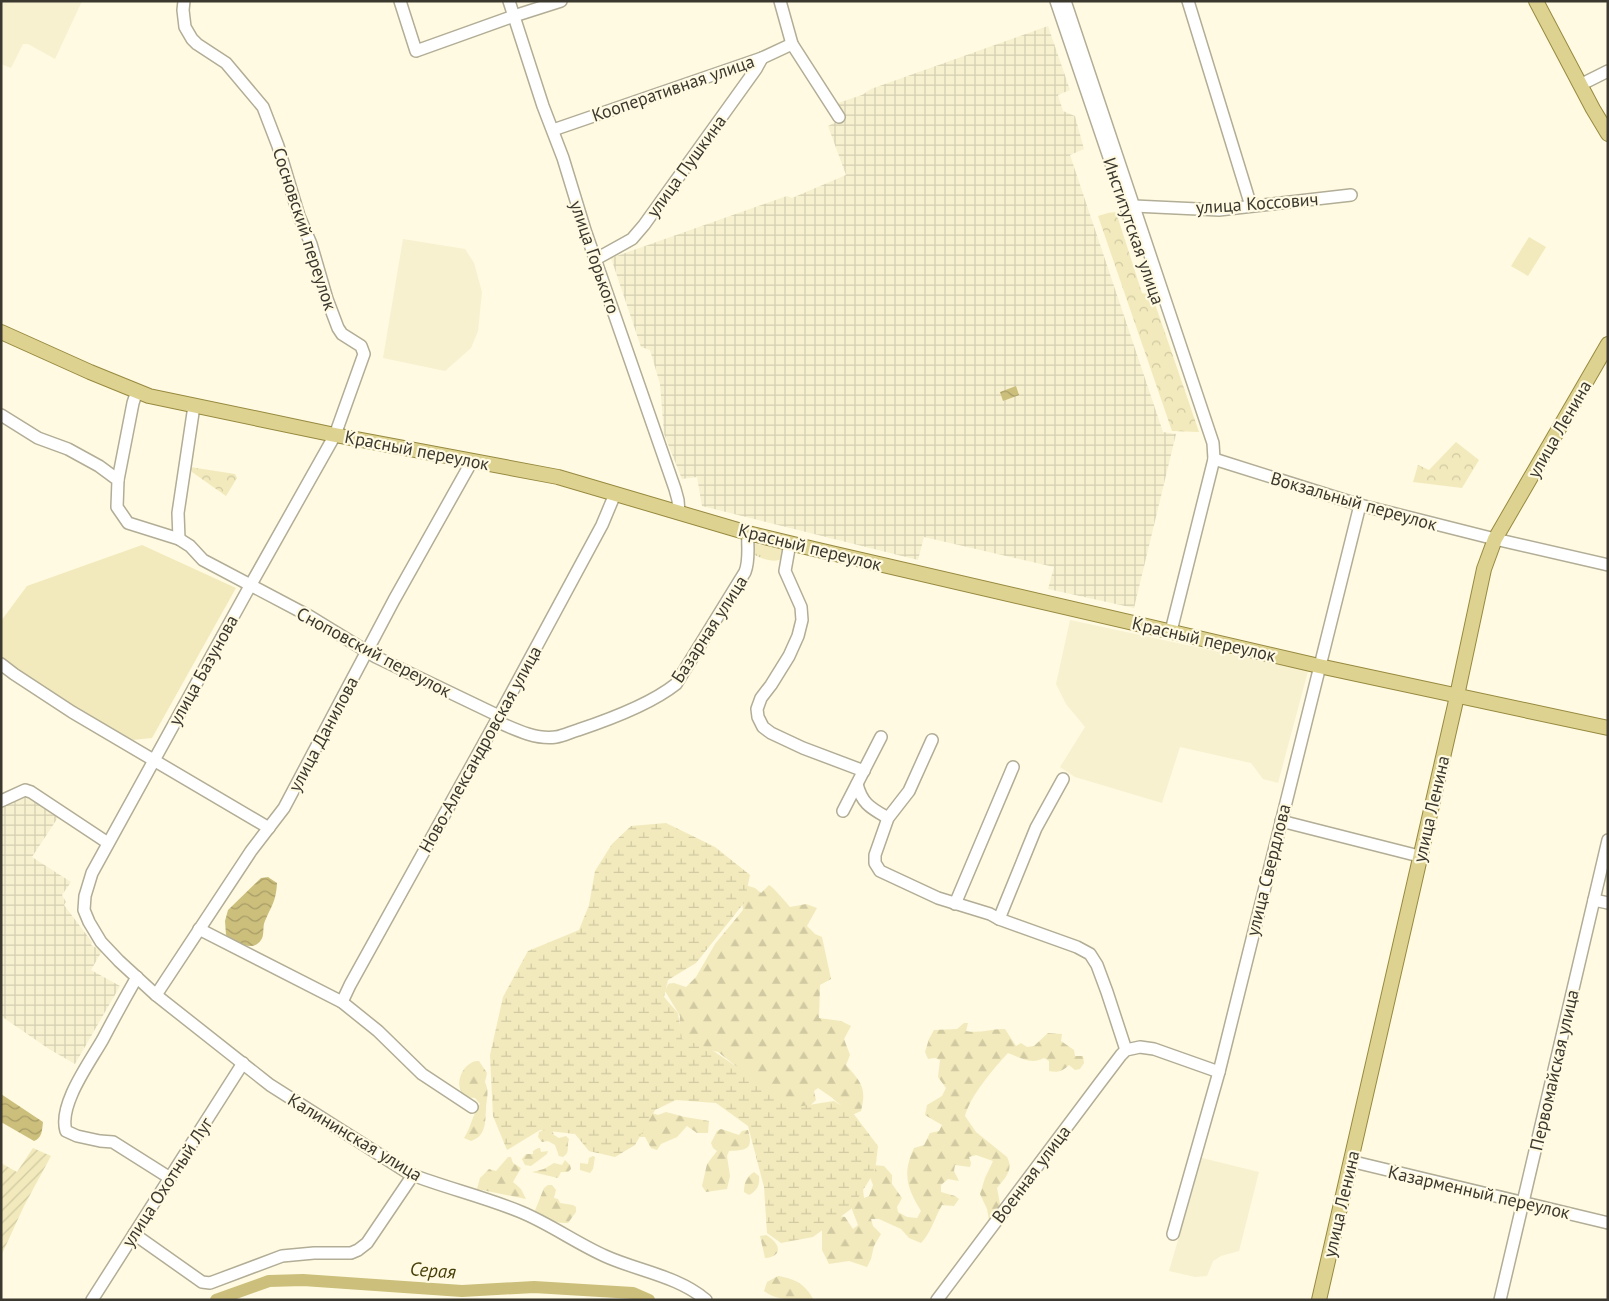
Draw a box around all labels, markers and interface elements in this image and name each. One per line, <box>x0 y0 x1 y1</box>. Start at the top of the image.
street label: Кооперативная улица <box>589 49 757 127</box>
street label: улица Пушкина <box>641 110 731 222</box>
street label: Сосновский переулок <box>268 145 342 314</box>
street label: Институтская улица <box>1098 154 1170 308</box>
street label: улица Коссович <box>1195 187 1319 219</box>
street label: улица Горького <box>565 197 625 317</box>
street label: улица Ленина <box>1522 376 1596 482</box>
street label: Красный переулок <box>343 425 492 475</box>
street label: Вокзальный переулок <box>1268 466 1440 536</box>
street label: Красный переулок <box>736 518 884 576</box>
street label: Базарная улица <box>666 571 752 687</box>
street label: Сноповский переулок <box>293 601 456 703</box>
street label: улица Базунова <box>163 611 243 729</box>
street label: Красный переулок <box>1130 611 1278 667</box>
street label: Ново-Александровская улица <box>413 642 547 856</box>
street label: улица Данилова <box>283 672 363 796</box>
street label: улица Ленина <box>1408 753 1454 865</box>
street label: улица Свердлова <box>1240 801 1296 939</box>
street label: Первомайская улица <box>1524 987 1584 1153</box>
street label: Калининская улица <box>284 1088 426 1186</box>
street label: улица Охотный Луг <box>116 1112 218 1251</box>
street label: Военная улица <box>987 1120 1075 1228</box>
street label: улица Ленина <box>1318 1148 1364 1260</box>
street label: Казарменный переулок <box>1386 1160 1573 1224</box>
water label: Серая <box>409 1256 457 1284</box>

